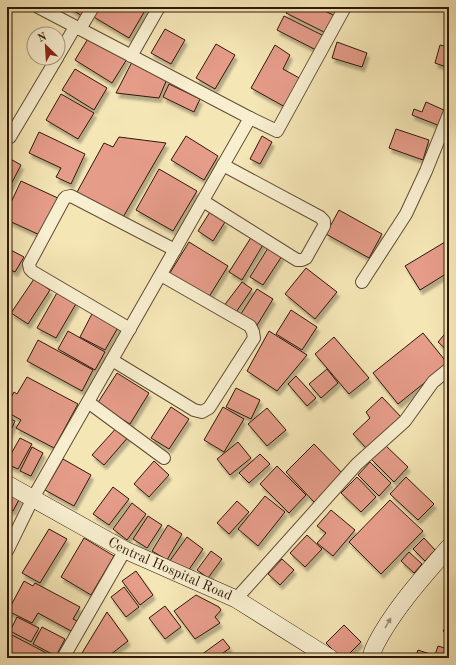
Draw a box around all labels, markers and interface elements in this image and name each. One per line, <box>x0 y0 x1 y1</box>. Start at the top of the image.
north arrow <box>26 26 66 66</box>
text: N <box>36 31 49 45</box>
street label: Central Hospital Road <box>105 535 234 603</box>
one-way arrow <box>385 617 392 629</box>

